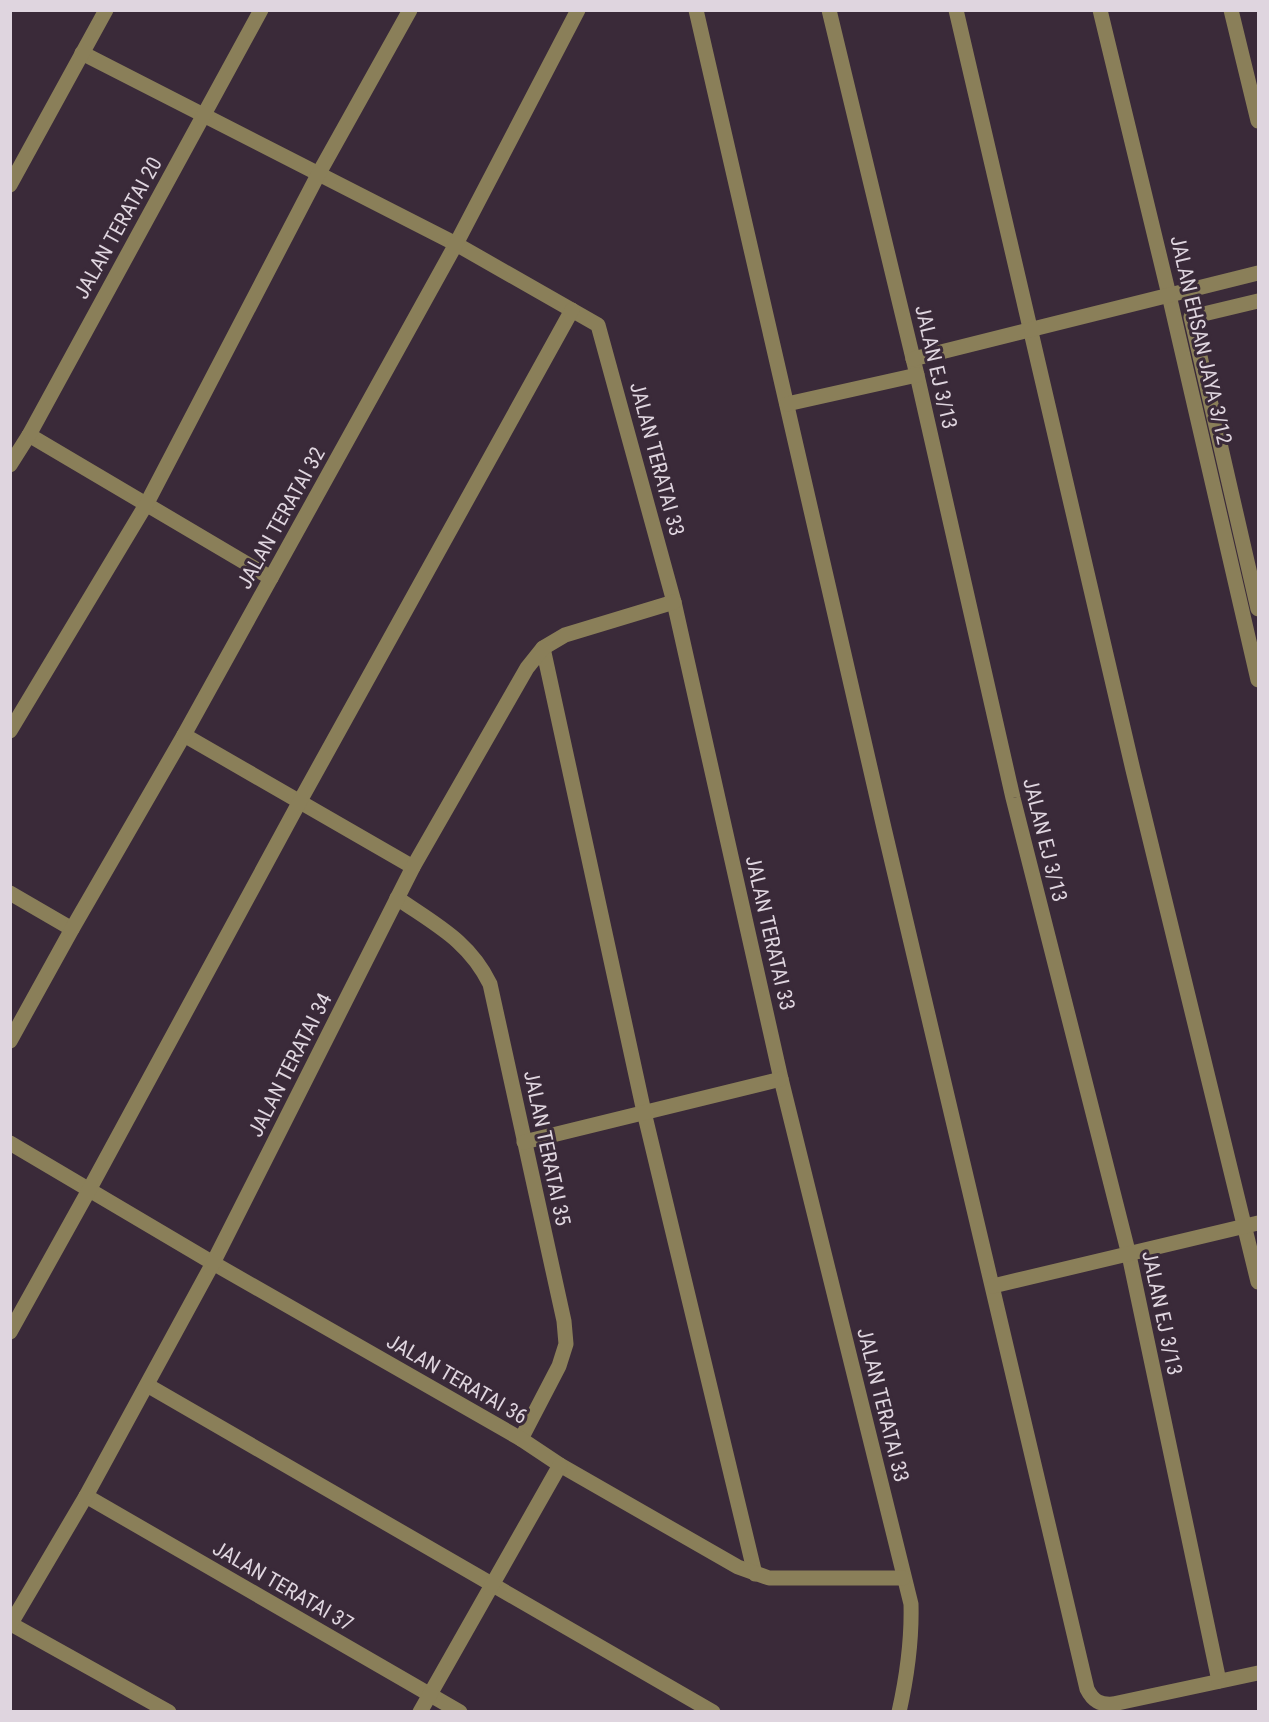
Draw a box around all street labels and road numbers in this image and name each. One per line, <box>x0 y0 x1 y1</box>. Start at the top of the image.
street label: JALAN TERATAI 20 <box>69 153 167 303</box>
street label: JALAN EHSAN JAYA 3/12 <box>1165 233 1237 447</box>
street label: JALAN EJ 3/13 <box>910 303 962 431</box>
street label: JALAN TERATAI 33 <box>625 380 689 538</box>
street label: JALAN TERATAI 32 <box>232 443 330 593</box>
street label: JALAN EJ 3/13 <box>1018 776 1072 904</box>
street label: JALAN TERATAI 33 <box>741 853 799 1013</box>
street label: JALAN TERATAI 34 <box>243 989 337 1141</box>
street label: JALAN TERATAI 35 <box>519 1068 575 1228</box>
street label: JALAN EJ 3/13 <box>1137 1249 1187 1377</box>
street label: JALAN TERATAI 33 <box>852 1325 914 1485</box>
street label: JALAN TERATAI 36 <box>383 1329 531 1429</box>
street label: JALAN TERATAI 37 <box>209 1536 357 1636</box>

